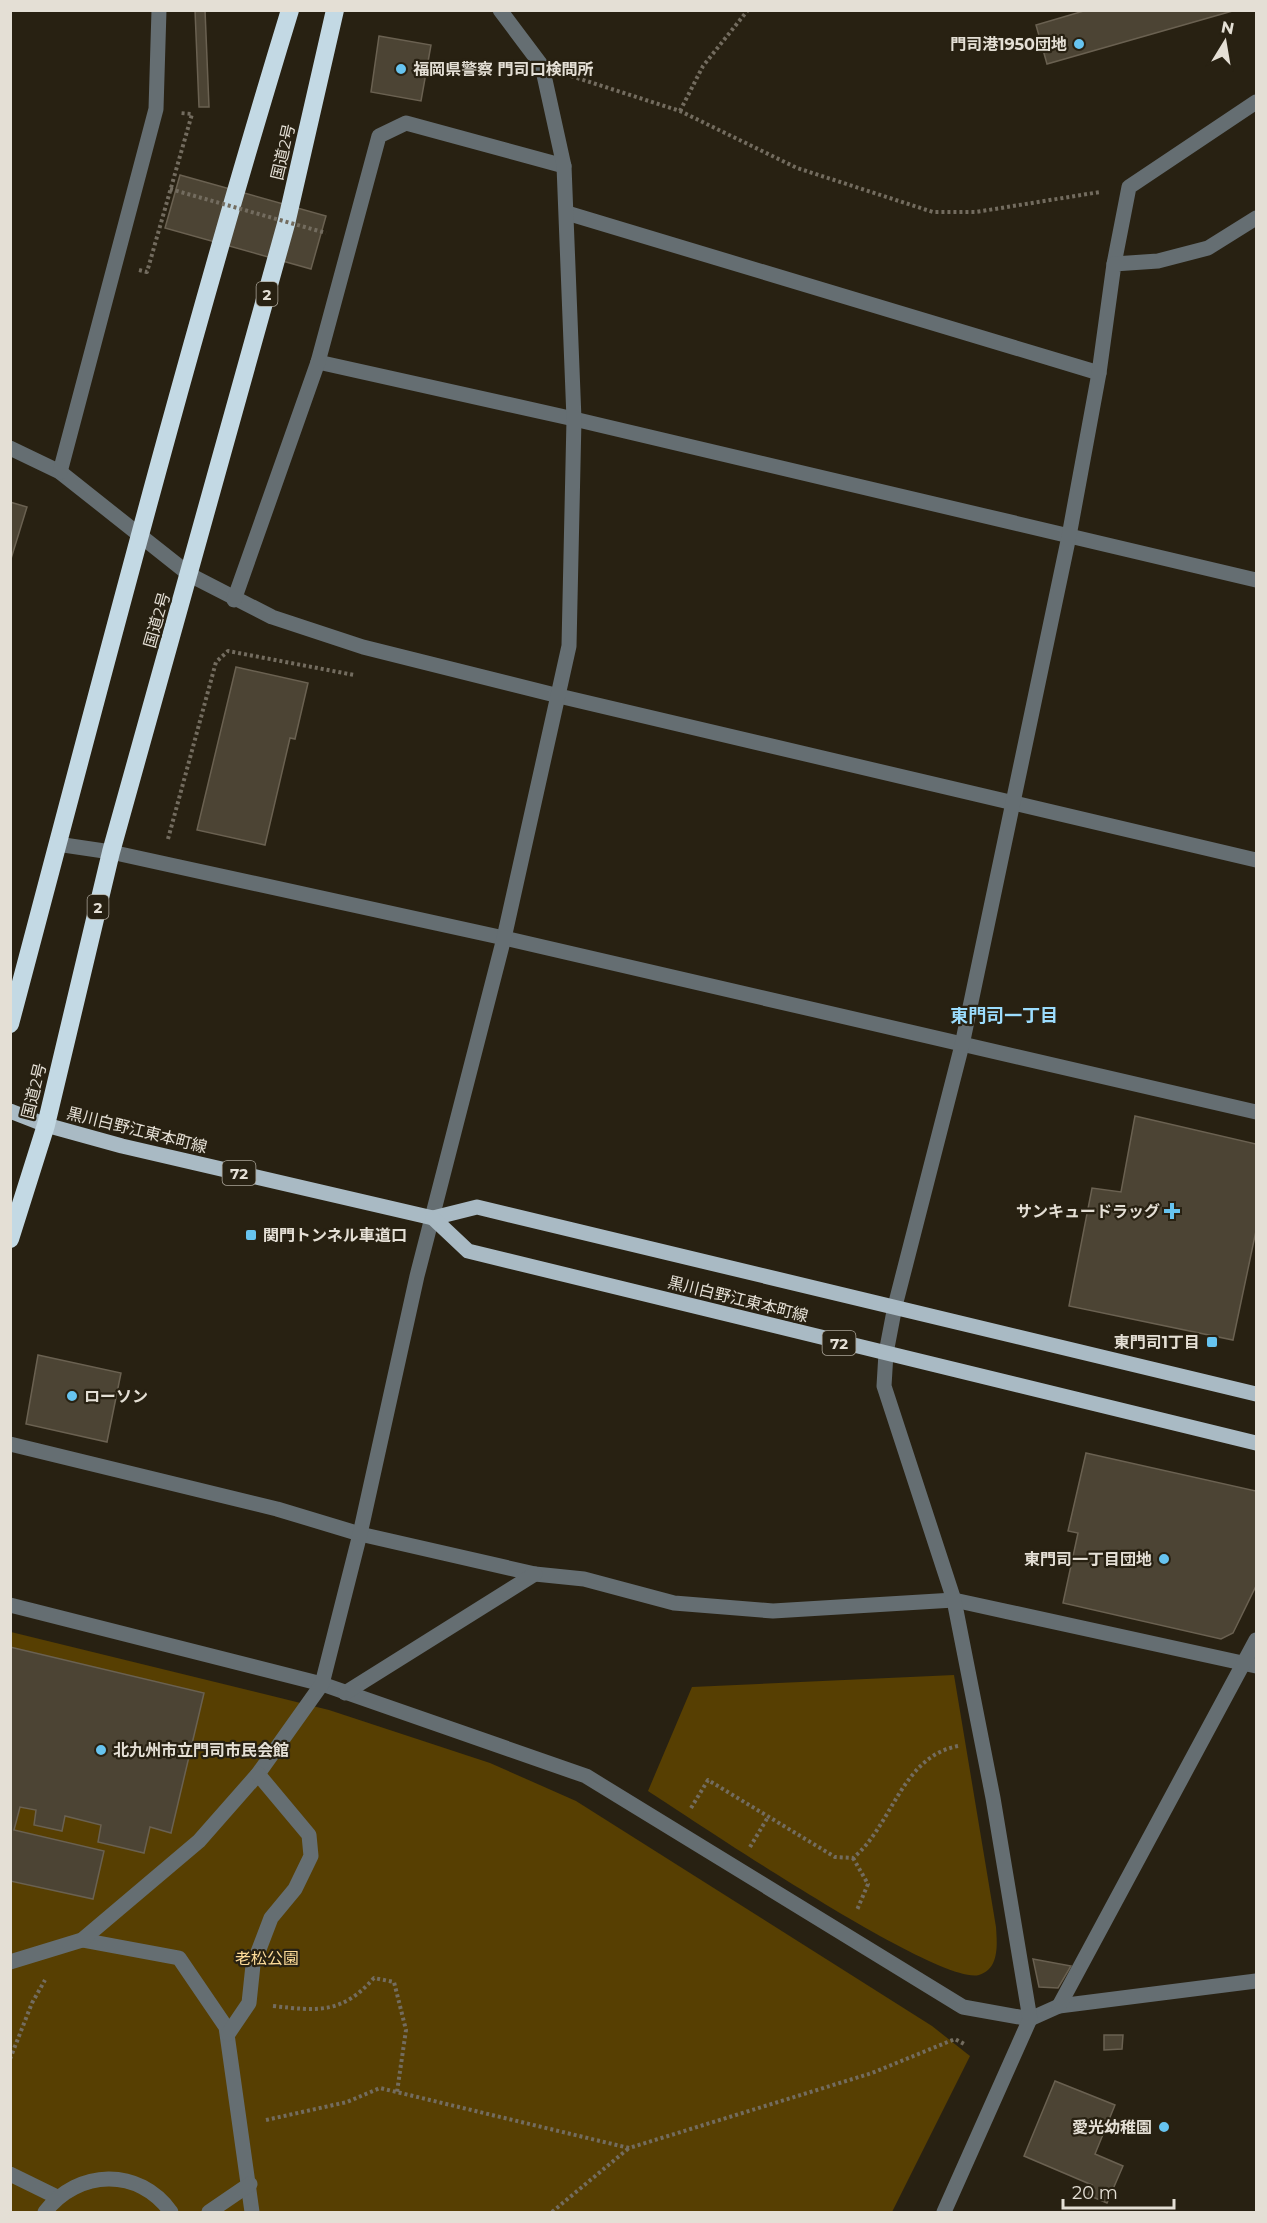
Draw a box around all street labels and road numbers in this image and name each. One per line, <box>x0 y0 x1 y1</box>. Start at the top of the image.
street label: 国道2号 <box>267 122 299 182</box>
road number: 2 <box>256 282 278 306</box>
street label: 国道2号 <box>140 590 174 650</box>
road number: 2 <box>88 895 108 919</box>
street label: 国道2号 <box>18 1061 50 1121</box>
street label: 黒川白野江東本町線 <box>65 1103 209 1157</box>
road number: 72 <box>222 1161 256 1185</box>
street label: 黒川白野江東本町線 <box>666 1272 810 1326</box>
road number: 72 <box>822 1331 856 1355</box>

